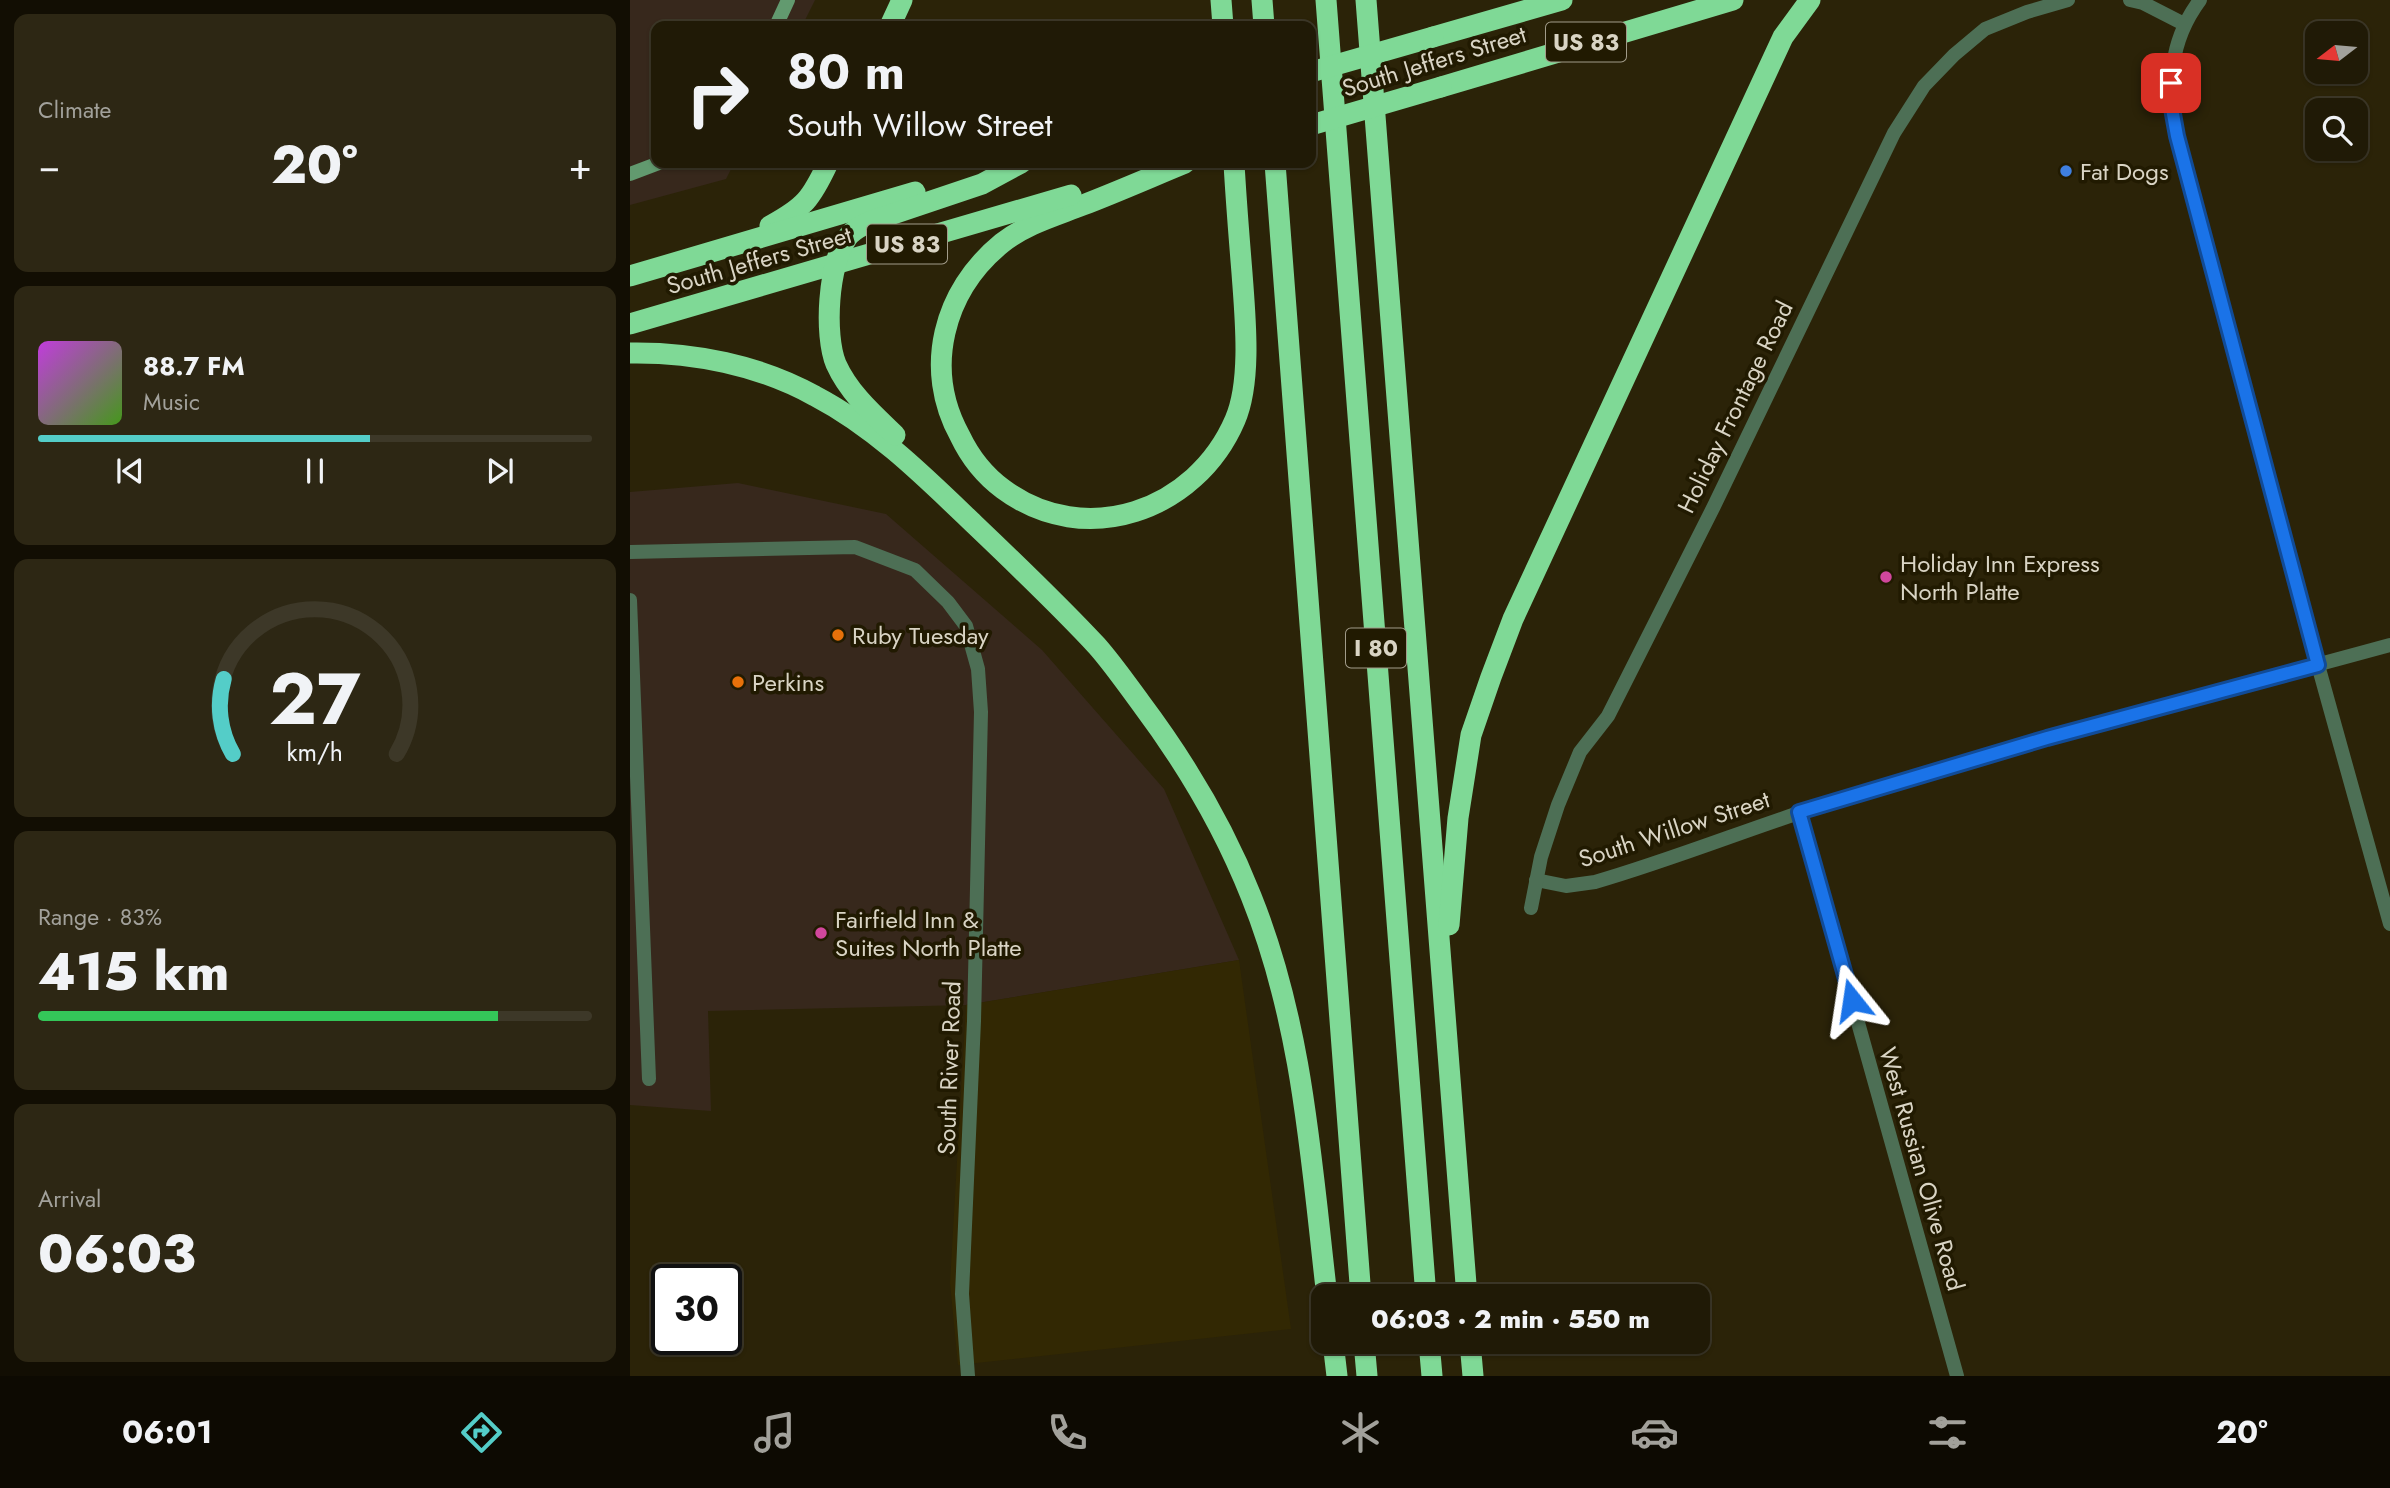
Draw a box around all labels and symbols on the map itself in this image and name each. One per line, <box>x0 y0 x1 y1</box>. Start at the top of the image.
street label: South Jeffers Street <box>1338 16 1531 106</box>
north arrow <box>2305 21 2368 84</box>
road number: US 83 <box>1546 22 1626 61</box>
pin <box>2141 53 2201 113</box>
place label: Fat Dogs <box>2080 154 2169 189</box>
marker: Fat Dogs <box>2058 163 2074 179</box>
street label: South Jeffers Street <box>662 217 856 303</box>
road number: US 83 <box>867 224 947 264</box>
street label: Holiday Frontage Road <box>1668 295 1802 519</box>
place label: Holiday Inn Express North Platte <box>1900 546 2100 609</box>
marker: Holiday Inn Express North Platte <box>1878 569 1894 585</box>
place label: Ruby Tuesday <box>852 618 989 653</box>
marker: Ruby Tuesday <box>830 627 846 643</box>
road number: I 80 <box>1346 628 1406 668</box>
place label: Perkins <box>752 665 824 700</box>
marker: Perkins <box>730 674 746 690</box>
street label: South Willow Street <box>1574 782 1774 876</box>
place label: Fairfield Inn & Suites North Platte <box>835 902 1022 965</box>
marker: Fairfield Inn & Suites North Platte <box>813 925 829 941</box>
position arrow <box>1815 963 1889 1037</box>
street label: South River Road <box>928 981 970 1155</box>
street label: West Russian Olive Road <box>1870 1043 1974 1295</box>
speed limit sign: 30 <box>651 1264 742 1355</box>

